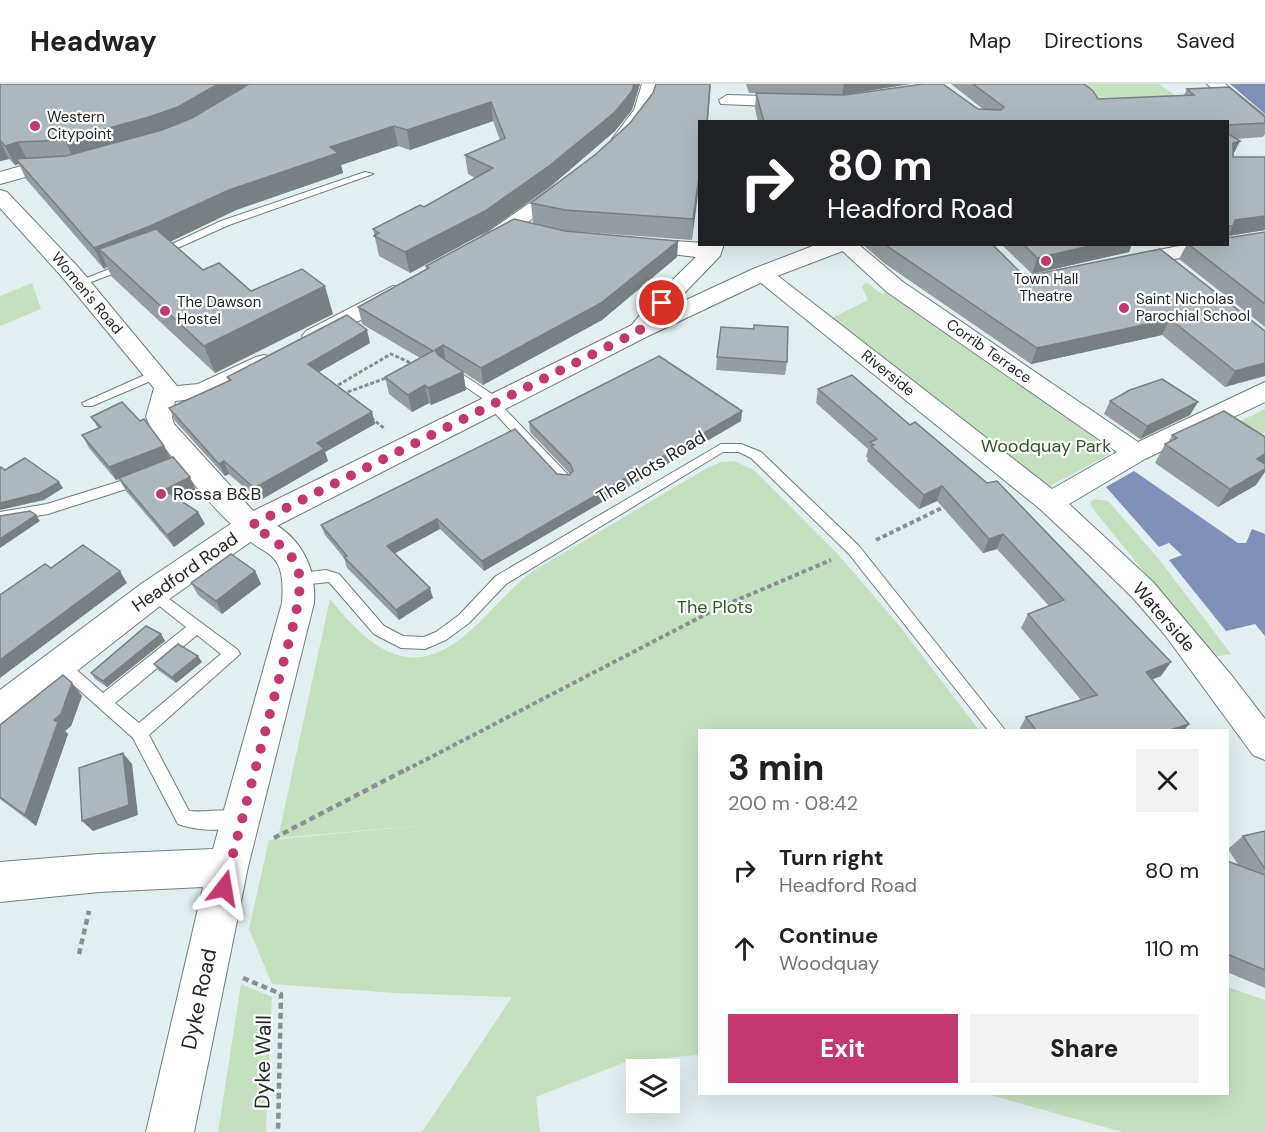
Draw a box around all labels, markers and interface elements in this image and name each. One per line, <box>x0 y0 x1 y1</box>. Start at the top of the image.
text: Headway <box>30 23 157 60</box>
text: Map <box>969 27 1011 55</box>
text: Directions <box>1044 27 1143 55</box>
text: Saved <box>1176 27 1235 55</box>
place label: Western Citypoint <box>47 107 112 144</box>
marker: Western Citypoint <box>28 119 42 133</box>
text: 80 m <box>827 138 933 193</box>
icon: right <box>728 144 806 222</box>
text: Headford Road <box>827 191 1013 226</box>
street label: Women's Road <box>47 248 127 338</box>
marker: Town Hall Theatre <box>1039 254 1053 268</box>
place label: Town Hall Theatre <box>1014 269 1078 306</box>
pin <box>636 277 687 328</box>
icon: arrive <box>645 286 678 319</box>
place label: Saint Nicholas Parochial School <box>1136 289 1250 326</box>
place label: The Dawson Hostel <box>177 292 261 329</box>
marker: Saint Nicholas Parochial School <box>1117 301 1131 315</box>
marker: The Dawson Hostel <box>158 304 172 318</box>
street label: Corrib Terrace <box>942 314 1036 388</box>
street label: Riverside <box>857 345 919 401</box>
street label: The Plots Road <box>592 425 710 509</box>
park label: Woodquay Park <box>981 434 1111 458</box>
place label: Rossa B&B <box>173 482 262 506</box>
marker: Rossa B&B <box>154 487 168 501</box>
street label: Headford Road <box>127 527 243 617</box>
street label: Waterside <box>1127 577 1201 657</box>
park label: The Plots <box>677 595 753 619</box>
text: 3 min <box>728 744 824 791</box>
button: close <box>1136 749 1199 812</box>
text: 200 m · 08:42 <box>728 790 858 816</box>
text: Turn right <box>779 843 884 872</box>
icon: right <box>728 854 761 887</box>
position arrow <box>192 856 256 920</box>
text: 80 m <box>1145 856 1199 885</box>
text: Headford Road <box>779 872 917 898</box>
text: Continue <box>779 921 878 950</box>
icon: ahead <box>728 932 761 965</box>
text: 110 m <box>1145 934 1199 963</box>
street label: Dyke Road <box>175 946 223 1052</box>
text: Woodquay <box>779 950 879 976</box>
button: Exit <box>728 1014 958 1083</box>
button: Share <box>970 1014 1199 1083</box>
street label: Dyke Wall <box>248 1015 278 1109</box>
map controls <box>626 1059 680 1113</box>
button: layers <box>626 1059 680 1113</box>

